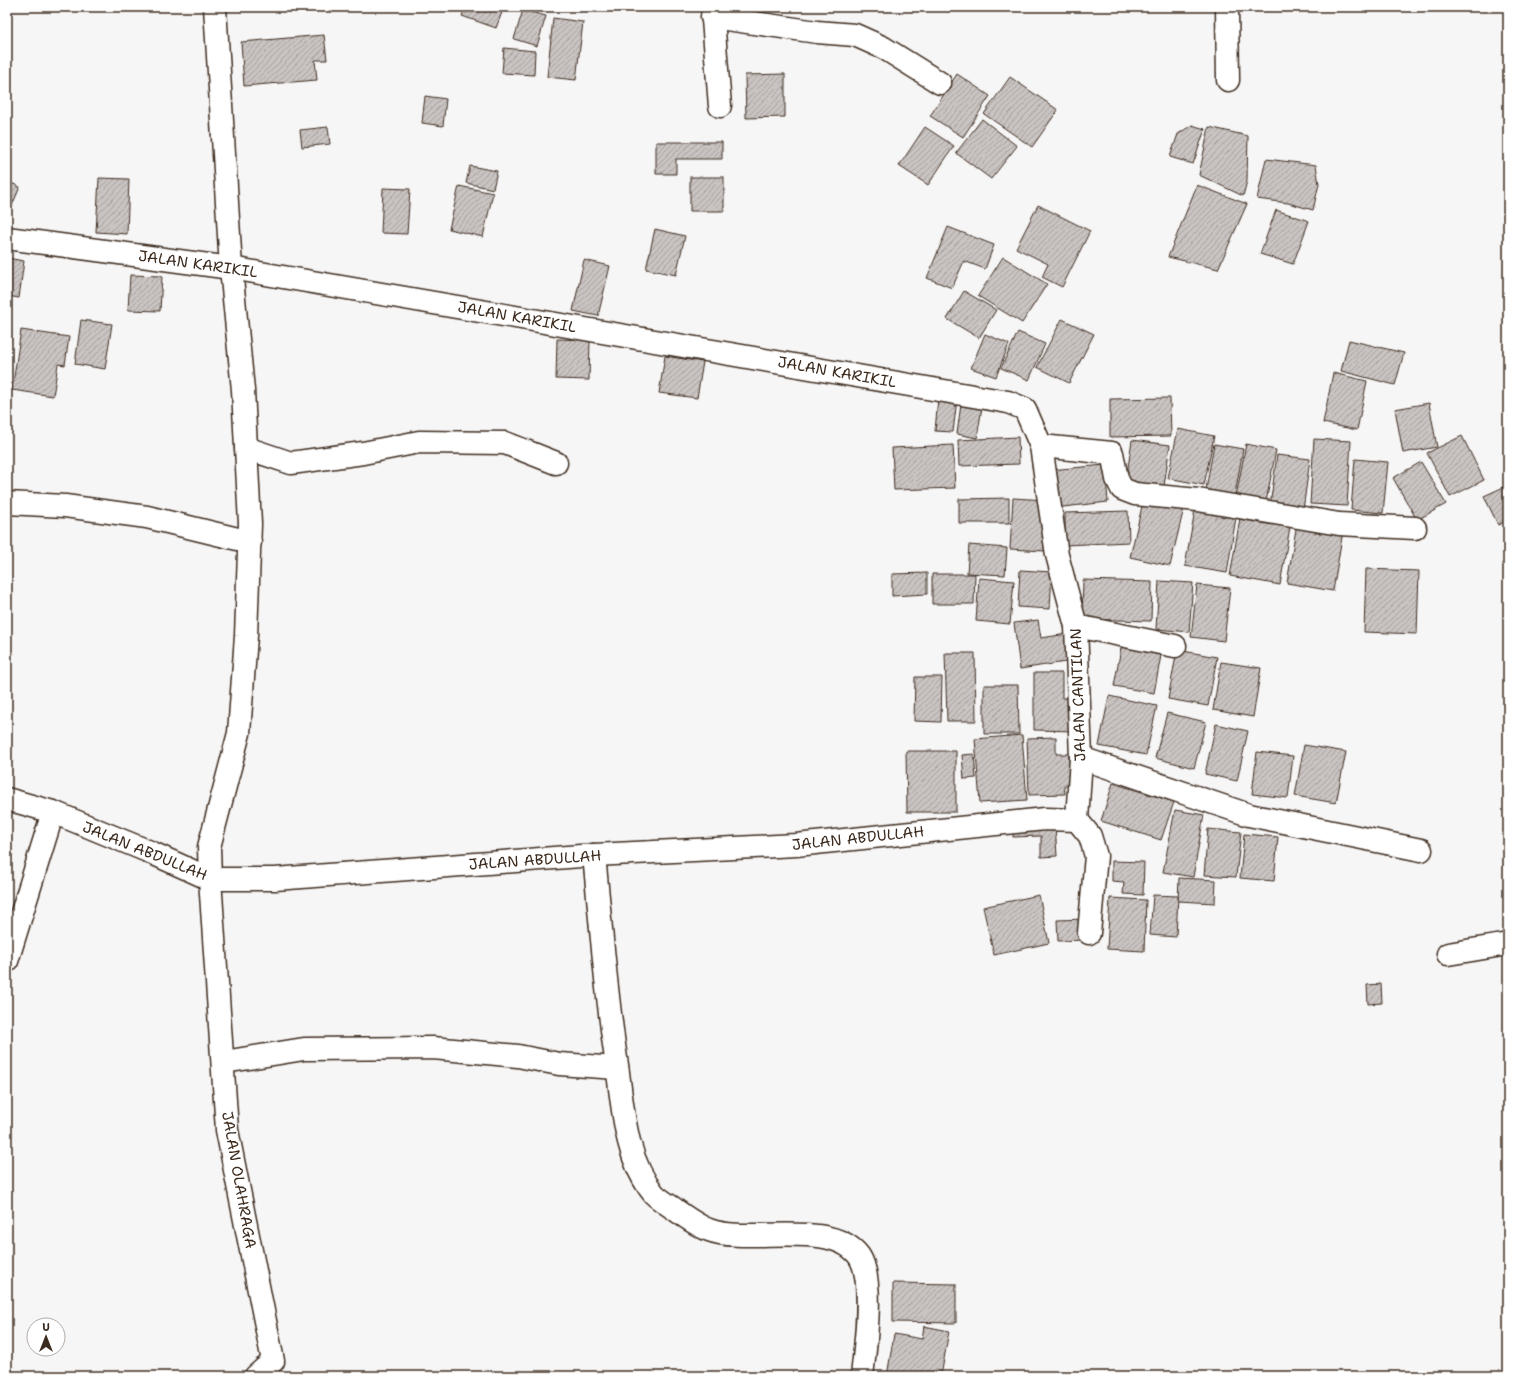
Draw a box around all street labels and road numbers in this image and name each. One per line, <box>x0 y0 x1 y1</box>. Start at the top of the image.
street label: JALAN KARIKIL <box>137 246 259 282</box>
street label: JALAN KARIKIL <box>456 297 578 337</box>
street label: JALAN KARIKIL <box>776 352 898 392</box>
street label: JALAN CANTILAN <box>1066 628 1090 762</box>
street label: JALAN ABDULLAH <box>80 817 210 885</box>
street label: JALAN ABDULLAH <box>791 821 925 855</box>
street label: JALAN ABDULLAH <box>468 845 602 875</box>
street label: JALAN OLAHRAGA <box>217 1110 261 1250</box>

